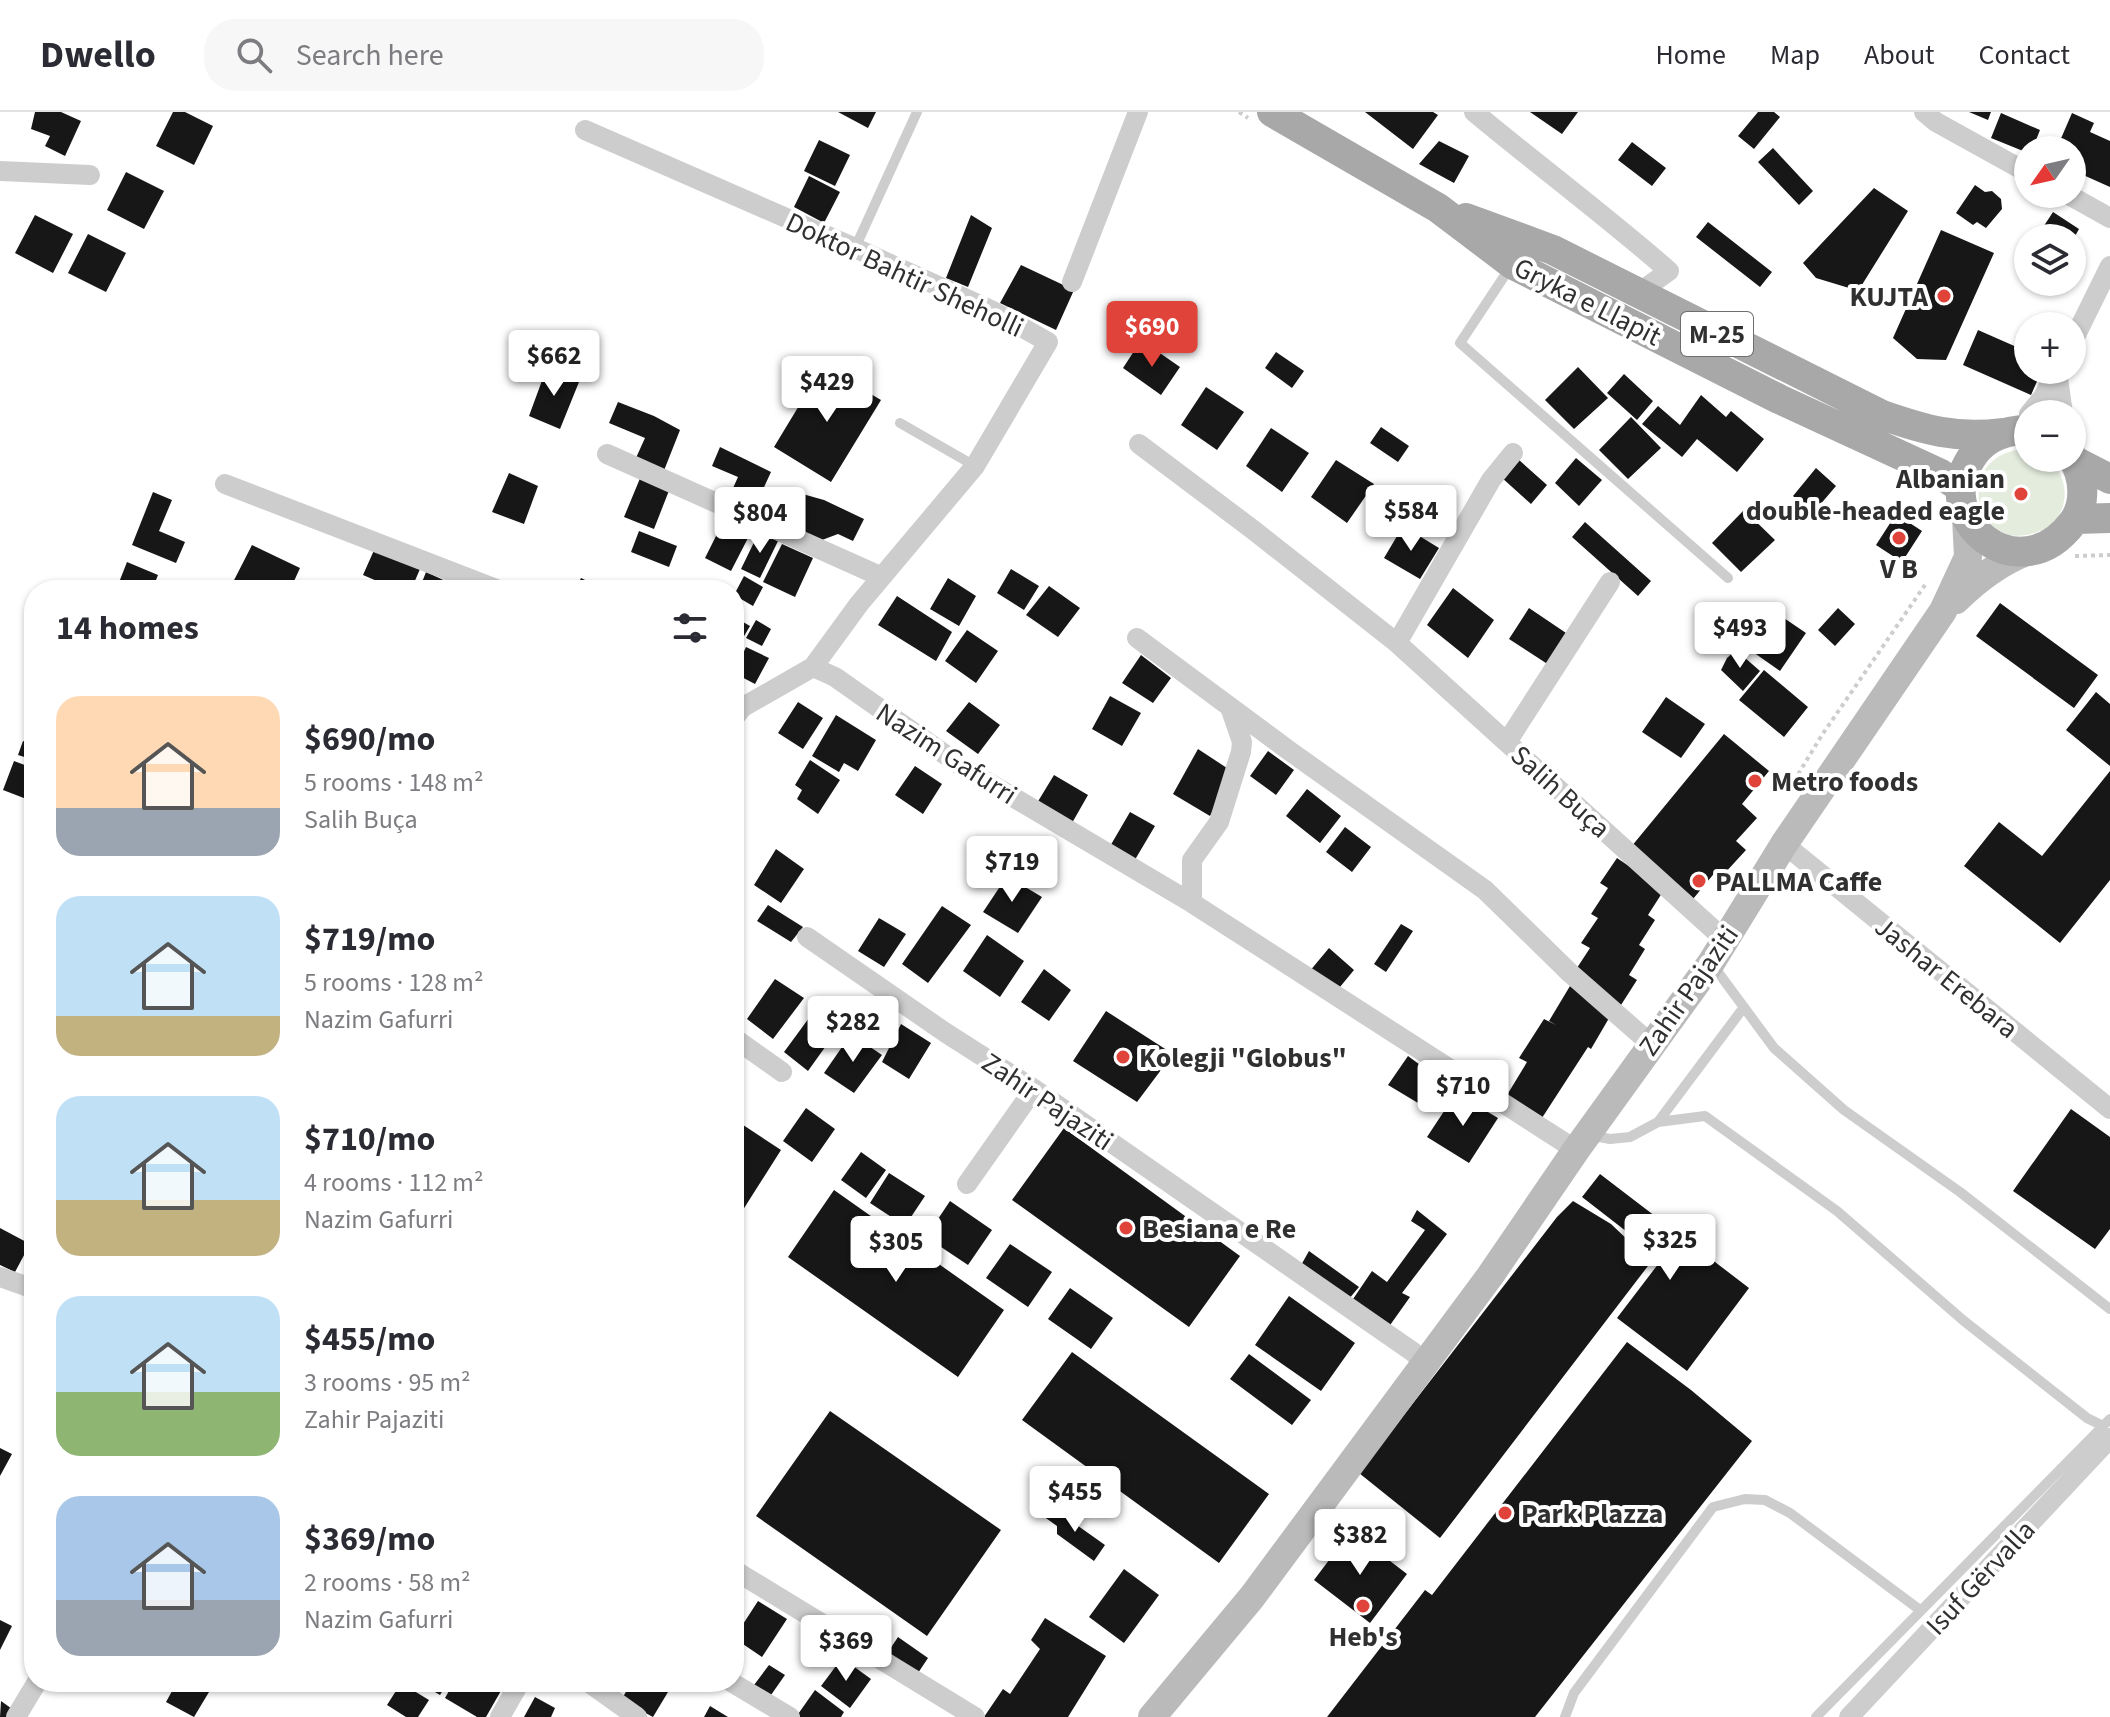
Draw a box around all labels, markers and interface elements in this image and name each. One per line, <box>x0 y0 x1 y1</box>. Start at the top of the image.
search box <box>204 19 764 91</box>
text: Dwello <box>40 28 156 82</box>
icon: search <box>232 33 276 77</box>
text: Search here <box>296 34 444 77</box>
text: Home <box>1655 35 1726 75</box>
text: Map <box>1770 35 1820 75</box>
text: About <box>1864 35 1935 75</box>
text: Contact <box>1979 35 2070 75</box>
north arrow <box>2014 136 2086 208</box>
map controls <box>2014 136 2086 472</box>
street label: Doktor Bahtir Sheholli <box>779 202 1030 348</box>
button: layers <box>2014 224 2086 296</box>
street label: Gryka e Llapit <box>1507 248 1669 356</box>
place label: KUJTA <box>1850 277 1929 317</box>
marker: KUJTA <box>1935 287 1953 305</box>
pin: $690 <box>1105 301 1199 369</box>
text: $690 <box>1125 308 1179 345</box>
road number: M-25 <box>1681 312 1753 356</box>
button: + <box>2014 312 2086 384</box>
pin: $662 <box>507 330 601 398</box>
text: $662 <box>527 337 581 374</box>
pin: $429 <box>780 356 874 424</box>
text: $429 <box>800 363 854 400</box>
button: − <box>2014 400 2086 472</box>
place label: Albanian double-headed eagle <box>1746 459 2005 531</box>
pin: $584 <box>1364 485 1458 553</box>
marker: Albanian double-headed eagle <box>2012 485 2030 503</box>
pin: $804 <box>713 487 807 555</box>
text: $584 <box>1384 492 1438 529</box>
text: $804 <box>733 494 787 531</box>
marker: V B <box>1890 529 1908 547</box>
place label: V B <box>1879 549 1918 589</box>
pin: $493 <box>1693 602 1787 670</box>
text: 14 homes <box>56 604 199 653</box>
icon: filters <box>668 606 712 650</box>
text: $493 <box>1713 609 1767 646</box>
street label: Nazim Gafurri <box>868 693 1025 814</box>
text: $690/mo <box>304 715 435 764</box>
icon: home <box>120 728 216 824</box>
street label: Salih Buça <box>1502 736 1619 848</box>
place label: Metro foods <box>1771 762 1918 802</box>
text: 5 rooms · 148 m² <box>304 764 483 801</box>
marker: Metro foods <box>1746 772 1764 790</box>
text: Salih Buça <box>304 801 418 838</box>
pin: $719 <box>965 836 1059 904</box>
text: $719 <box>985 843 1039 880</box>
place label: PALLMA Caffe <box>1715 862 1882 902</box>
marker: PALLMA Caffe <box>1690 872 1708 890</box>
street label: Jashar Erebara <box>1866 907 2027 1048</box>
text: $719/mo <box>304 915 435 964</box>
street label: Zahir Pajaziti <box>1629 917 1749 1064</box>
icon: home <box>120 928 216 1024</box>
text: 5 rooms · 128 m² <box>304 964 483 1001</box>
pin: $282 <box>806 996 900 1064</box>
text: Nazim Gafurri <box>304 1001 453 1038</box>
text: $282 <box>826 1003 880 1040</box>
place label: Kolegji "Globus" <box>1139 1038 1347 1078</box>
street label: Zahir Pajaziti <box>974 1043 1121 1161</box>
marker: Kolegji "Globus" <box>1114 1048 1132 1066</box>
pin: $710 <box>1416 1060 1510 1128</box>
text: $710 <box>1436 1067 1490 1104</box>
text: $710/mo <box>304 1115 435 1164</box>
icon: home <box>120 1128 216 1224</box>
text: 4 rooms · 112 m² <box>304 1164 483 1201</box>
text: Nazim Gafurri <box>304 1201 453 1238</box>
place label: Besiana e Re <box>1142 1209 1296 1249</box>
pin: $325 <box>1623 1214 1717 1282</box>
pin: $305 <box>849 1216 943 1284</box>
marker: Besiana e Re <box>1117 1219 1135 1237</box>
text: $325 <box>1643 1221 1697 1258</box>
text: $305 <box>869 1223 923 1260</box>
text: $455/mo <box>304 1315 435 1364</box>
icon: home <box>120 1328 216 1424</box>
text: 3 rooms · 95 m² <box>304 1364 471 1401</box>
text: Zahir Pajaziti <box>304 1401 444 1438</box>
pin: $455 <box>1028 1466 1122 1534</box>
text: $455 <box>1048 1473 1102 1510</box>
place label: Park Plazza <box>1521 1494 1663 1534</box>
marker: Park Plazza <box>1496 1504 1514 1522</box>
pin: $382 <box>1313 1509 1407 1577</box>
street label: Isuf Gërvalla <box>1917 1511 2045 1644</box>
text: $369/mo <box>304 1515 435 1564</box>
text: $382 <box>1333 1516 1387 1553</box>
icon: home <box>120 1528 216 1624</box>
text: 2 rooms · 58 m² <box>304 1564 471 1601</box>
marker: Heb's <box>1354 1597 1372 1615</box>
text: Nazim Gafurri <box>304 1601 453 1638</box>
pin: $369 <box>799 1615 893 1683</box>
place label: Heb's <box>1328 1617 1398 1657</box>
text: $369 <box>819 1622 873 1659</box>

